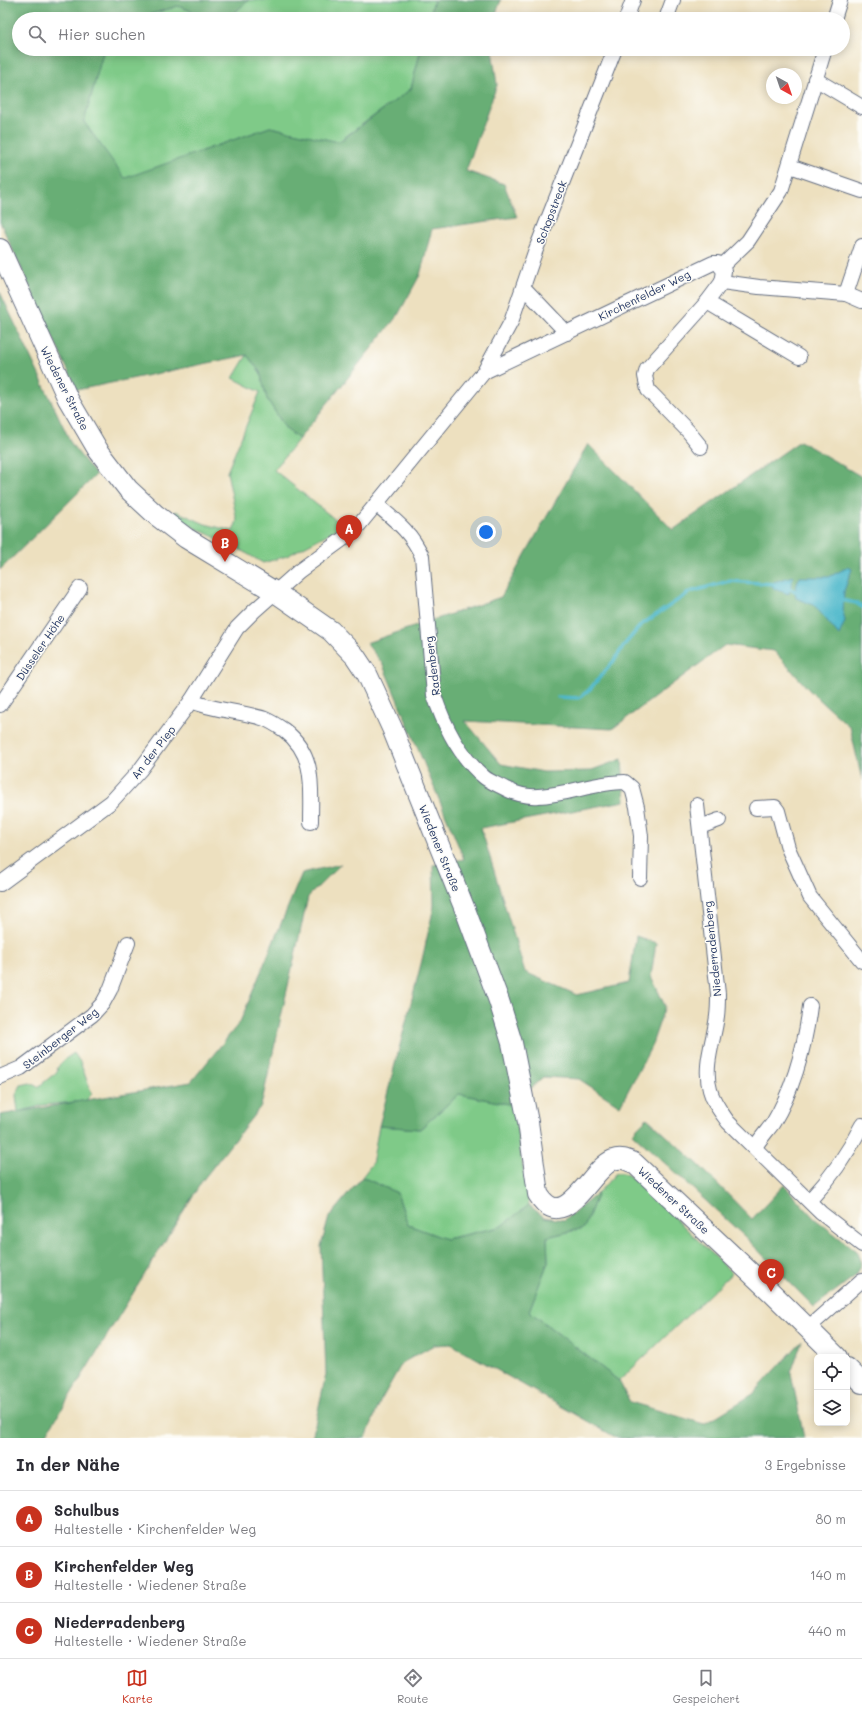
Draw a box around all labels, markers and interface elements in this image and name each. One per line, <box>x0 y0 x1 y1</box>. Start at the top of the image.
search box <box>12 12 850 56</box>
icon: search <box>26 23 48 45</box>
text: Hier suchen <box>58 24 145 44</box>
north arrow <box>766 68 802 104</box>
street label: Schopstreck <box>532 178 570 246</box>
street label: Kirchenfelder Weg <box>595 266 693 324</box>
street label: Wiedener Straße <box>37 343 93 433</box>
pin: A <box>336 515 362 548</box>
your location <box>476 522 496 542</box>
pin: B <box>212 529 238 562</box>
street label: Düsseler Höhe <box>12 611 68 683</box>
street label: Radenberg <box>421 636 443 696</box>
street label: An der Piep <box>127 722 179 782</box>
street label: Wiedener Straße <box>416 802 464 894</box>
street label: Niederradenberg <box>700 901 724 997</box>
street label: Steinberger Weg <box>19 1004 101 1072</box>
street label: Wiedener Straße <box>635 1163 713 1237</box>
pin: C <box>758 1259 784 1292</box>
map controls <box>814 1354 850 1426</box>
button: locate <box>814 1354 850 1390</box>
button: layers <box>814 1390 850 1426</box>
text: In der Nähe <box>16 1453 120 1475</box>
text: 3 Ergebnisse <box>765 1456 846 1473</box>
text: Schulbus <box>54 1500 119 1520</box>
text: A <box>24 1510 34 1527</box>
text: 80 m <box>816 1510 846 1527</box>
text: Haltestelle · Kirchenfelder Weg <box>54 1520 256 1537</box>
text: Kirchenfelder Weg <box>54 1556 194 1576</box>
text: B <box>25 1566 33 1583</box>
text: 140 m <box>810 1566 846 1583</box>
text: Haltestelle · Wiedener Straße <box>54 1576 247 1593</box>
text: Niederradenberg <box>54 1612 185 1632</box>
text: C <box>24 1622 34 1639</box>
text: 440 m <box>808 1622 846 1639</box>
text: Haltestelle · Wiedener Straße <box>54 1632 247 1649</box>
tab: Karte <box>122 1667 153 1706</box>
tab: Route <box>397 1667 428 1706</box>
tab: Gespeichert <box>673 1667 740 1706</box>

